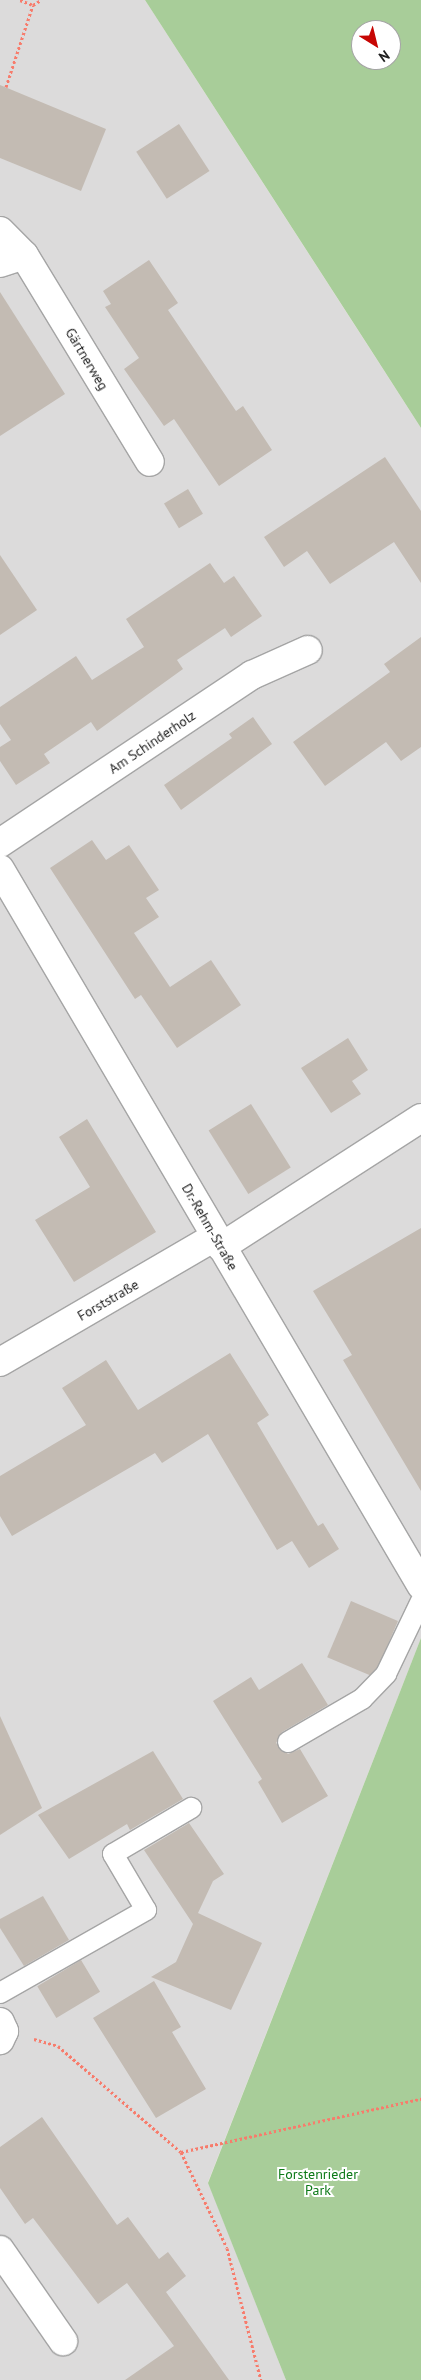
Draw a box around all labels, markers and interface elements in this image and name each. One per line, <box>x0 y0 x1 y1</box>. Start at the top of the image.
north arrow <box>351 20 401 70</box>
text: N <box>375 46 393 66</box>
street label: Gärtnerweg <box>62 325 112 393</box>
street label: Am Schinderholz <box>105 707 199 777</box>
street label: Dr.-Rehm-Straße <box>178 1181 242 1273</box>
street label: Forststraße <box>74 1276 142 1324</box>
park label: Forstenrieder Park <box>278 2166 358 2198</box>

